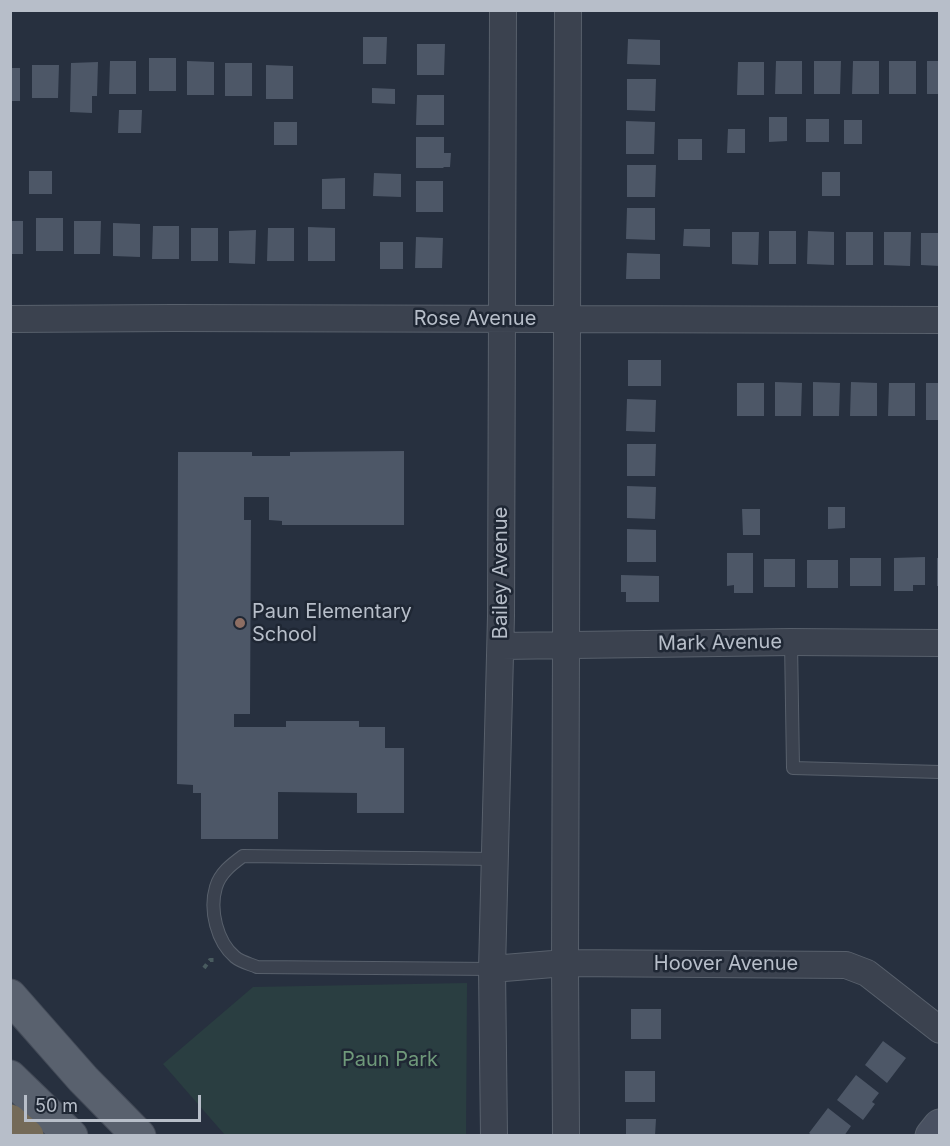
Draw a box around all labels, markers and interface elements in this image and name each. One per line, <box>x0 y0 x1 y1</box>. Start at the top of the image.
street label: Rose Avenue <box>414 307 536 331</box>
street label: Bailey Avenue <box>489 507 513 639</box>
place label: Paun Elementary School <box>252 600 412 647</box>
marker: Paun Elementary School <box>233 616 247 630</box>
street label: Mark Avenue <box>658 630 782 656</box>
street label: Hoover Avenue <box>654 952 798 976</box>
park label: Paun Park <box>342 1048 438 1072</box>
scale bar <box>27 1083 204 1121</box>
text: 50 m <box>35 1095 78 1116</box>

